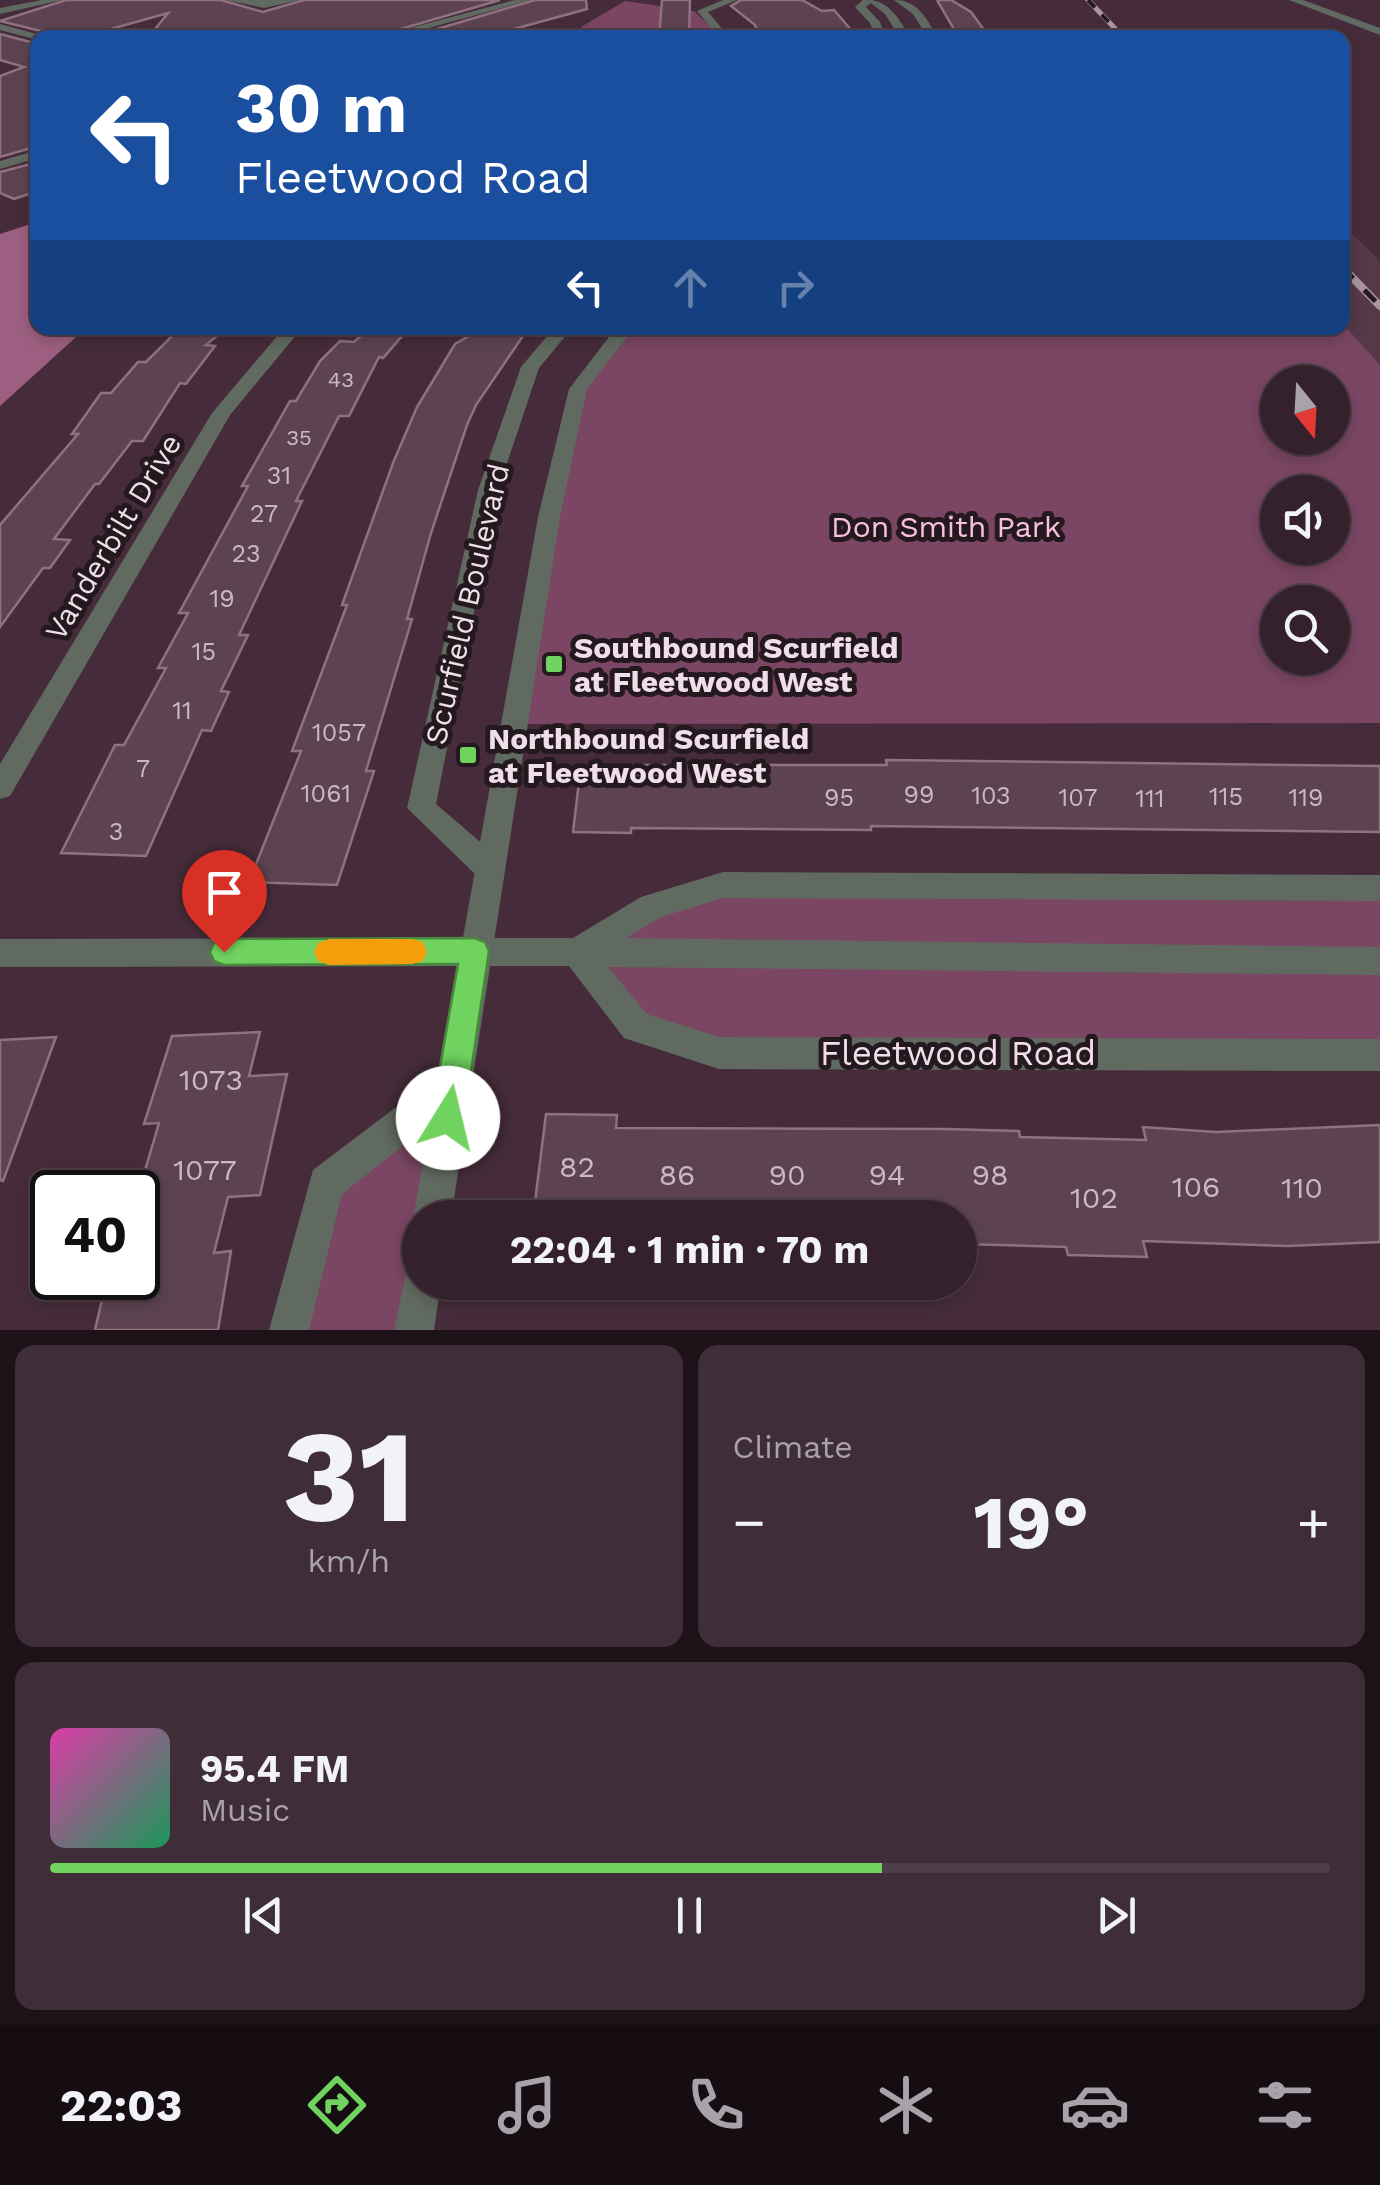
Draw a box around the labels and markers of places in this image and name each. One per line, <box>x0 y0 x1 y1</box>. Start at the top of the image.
place label: Southbound Scurfield at Fleetwood West <box>574 630 899 699</box>
marker: Southbound Scurfield at Fleetwood West <box>543 653 565 675</box>
place label: Northbound Scurfield at Fleetwood West <box>488 721 809 790</box>
marker: Northbound Scurfield at Fleetwood West <box>457 744 479 766</box>
pin <box>182 850 267 953</box>

